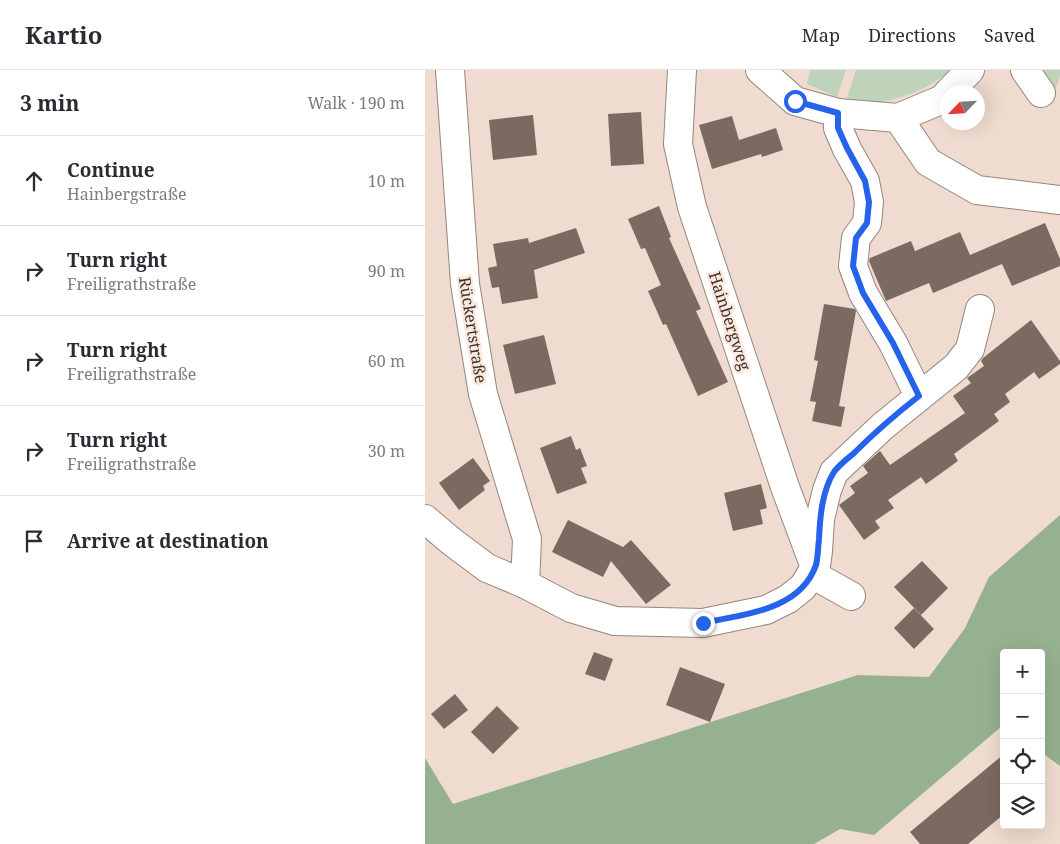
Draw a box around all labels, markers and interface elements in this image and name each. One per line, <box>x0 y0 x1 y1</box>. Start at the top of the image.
text: Kartio <box>25 18 102 51</box>
text: Map <box>802 23 840 47</box>
text: Directions <box>868 23 956 47</box>
text: Saved <box>984 23 1035 47</box>
north arrow <box>940 85 985 130</box>
text: 3 min <box>20 89 79 117</box>
route start <box>784 90 807 113</box>
text: Walk · 190 m <box>308 92 405 114</box>
text: Continue <box>67 157 155 183</box>
icon: ahead <box>20 167 48 195</box>
text: 10 m <box>368 170 405 192</box>
text: Hainbergstraße <box>67 183 187 205</box>
text: Turn right <box>67 247 167 273</box>
icon: right <box>20 257 48 285</box>
text: 90 m <box>368 260 405 282</box>
street label: Hainbergweg <box>704 269 756 374</box>
text: Freiligrathstraße <box>67 273 196 295</box>
street label: Rückertstraße <box>454 275 492 385</box>
text: Turn right <box>67 337 167 363</box>
icon: right <box>20 347 48 375</box>
text: 60 m <box>368 350 405 372</box>
text: Freiligrathstraße <box>67 363 196 385</box>
text: Turn right <box>67 427 167 453</box>
icon: right <box>20 437 48 465</box>
text: 30 m <box>368 440 405 462</box>
text: Freiligrathstraße <box>67 453 196 475</box>
icon: arrive <box>20 527 48 555</box>
text: Arrive at destination <box>67 528 269 554</box>
route end <box>692 612 715 635</box>
map controls <box>1000 649 1045 829</box>
button: + <box>1000 649 1045 694</box>
button: − <box>1000 694 1045 739</box>
button: locate <box>1000 739 1045 784</box>
button: layers <box>1000 784 1045 829</box>

